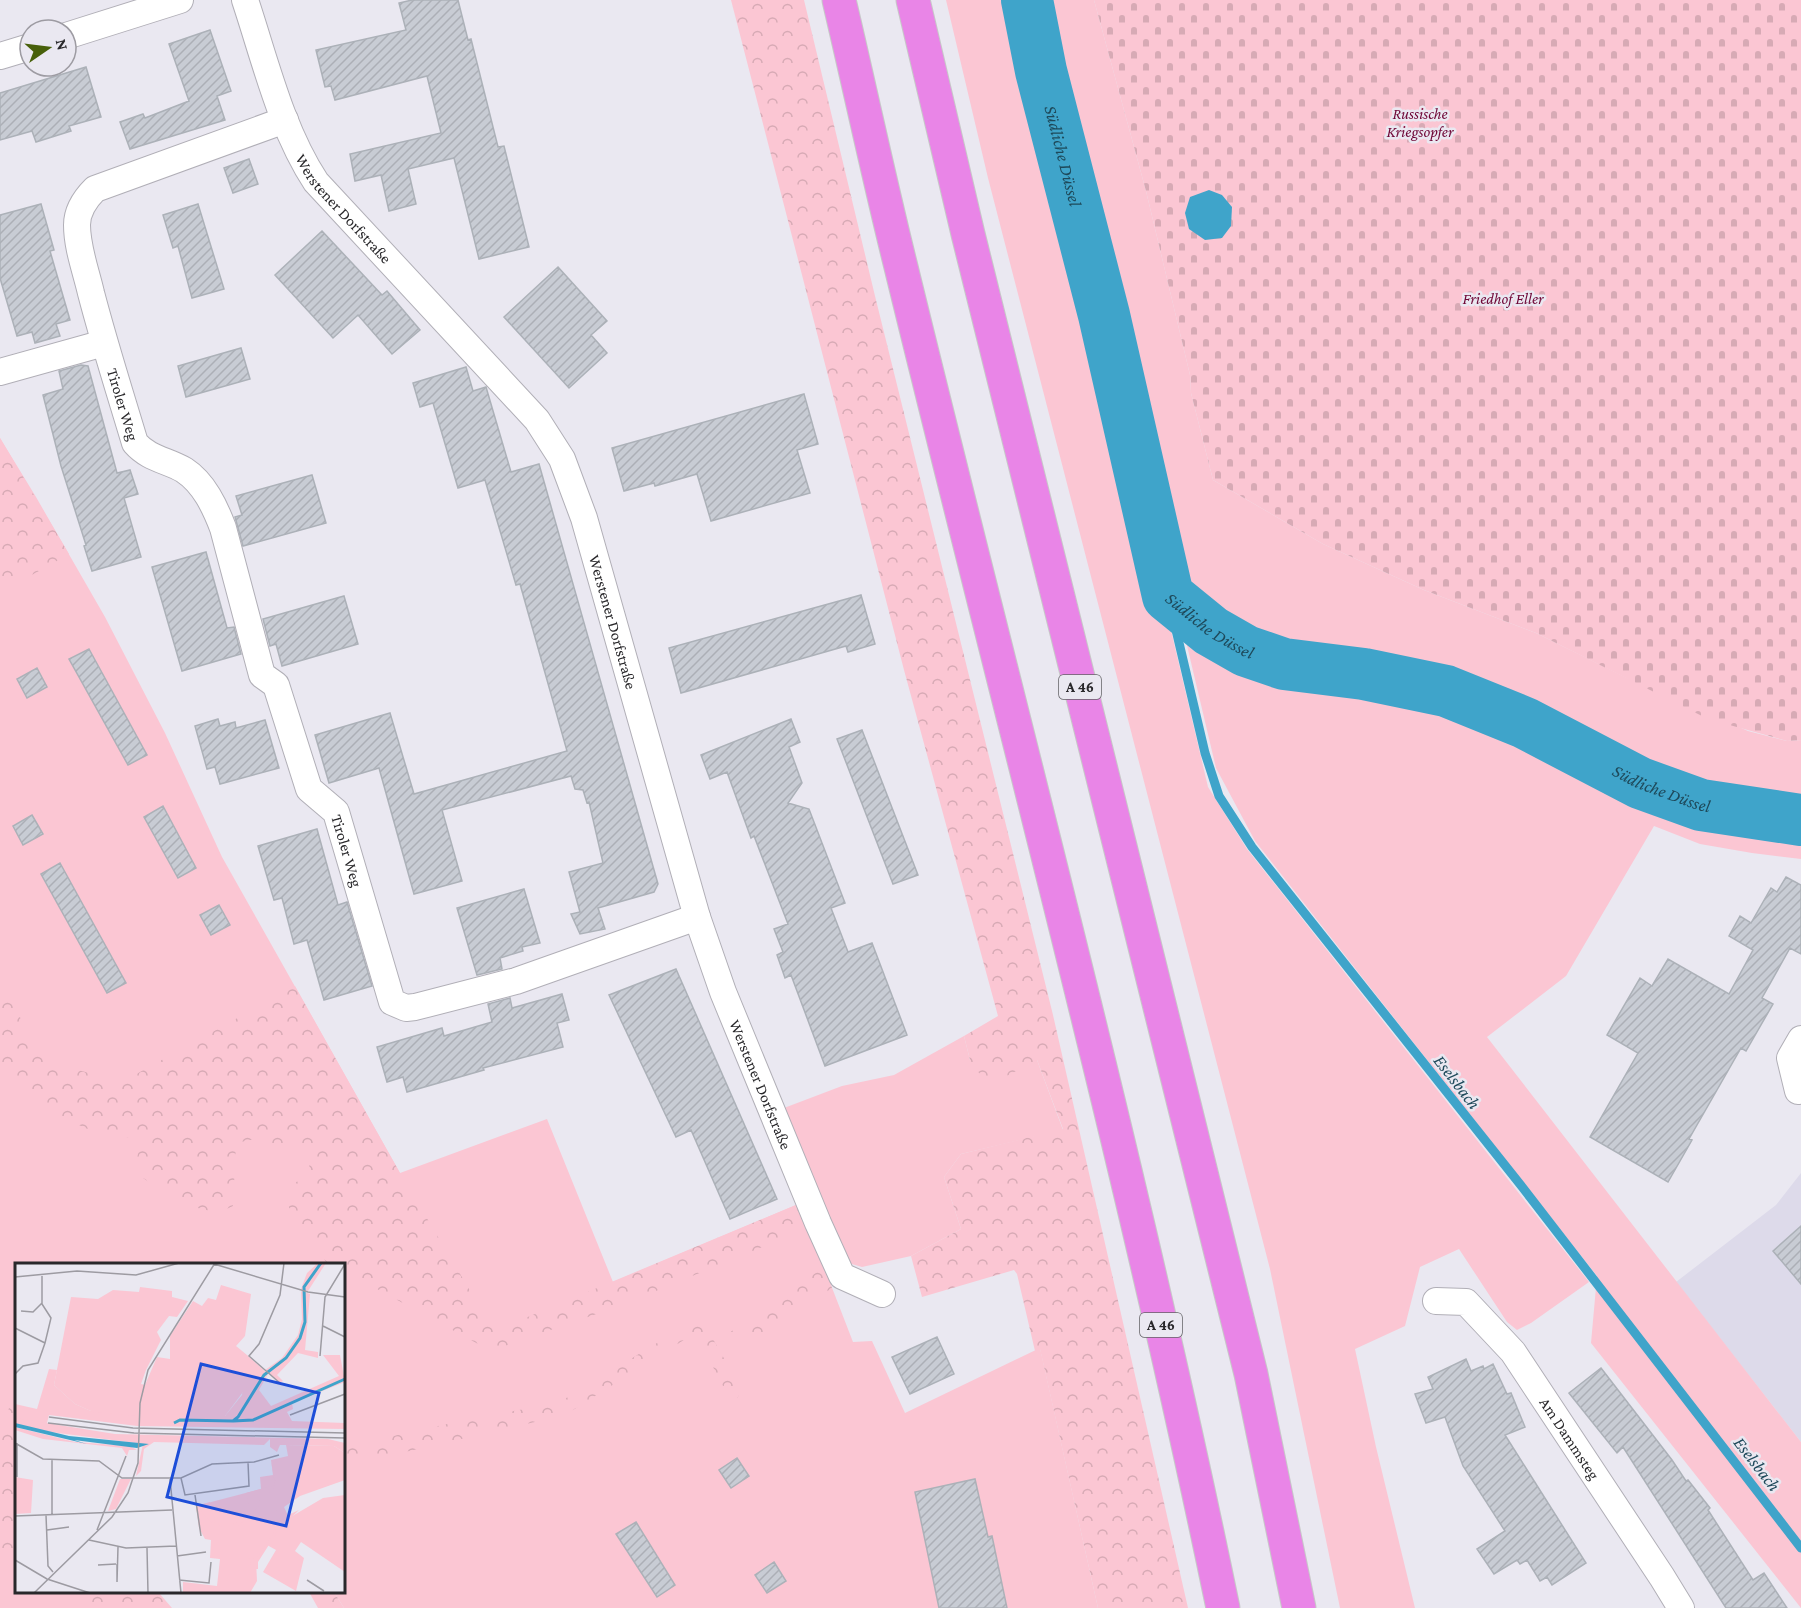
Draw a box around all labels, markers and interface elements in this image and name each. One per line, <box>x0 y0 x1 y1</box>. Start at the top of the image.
north arrow <box>18 18 78 78</box>
text: N <box>53 37 72 52</box>
water label: Südliche Düssel <box>1040 103 1086 209</box>
park label: Russische Kriegsopfer <box>1387 105 1454 141</box>
street label: Werstener Dorfstraße <box>293 151 395 266</box>
park label: Friedhof Eller <box>1462 290 1544 308</box>
street label: Tiroler Weg <box>104 366 142 443</box>
street label: Werstener Dorfstraße <box>586 553 640 691</box>
water label: Südliche Düssel <box>1161 588 1257 663</box>
road number: A 46 <box>1059 675 1101 699</box>
water label: Südliche Düssel <box>1609 760 1712 816</box>
street label: Tiroler Weg <box>329 812 366 889</box>
street label: Werstener Dorfstraße <box>727 1017 795 1152</box>
water label: Eselsbach <box>1430 1051 1485 1113</box>
inset map <box>15 1263 345 1593</box>
road number: A 46 <box>1140 1313 1182 1337</box>
street label: Am Dammsteg <box>1537 1394 1604 1483</box>
water label: Eselsbach <box>1730 1433 1785 1495</box>

